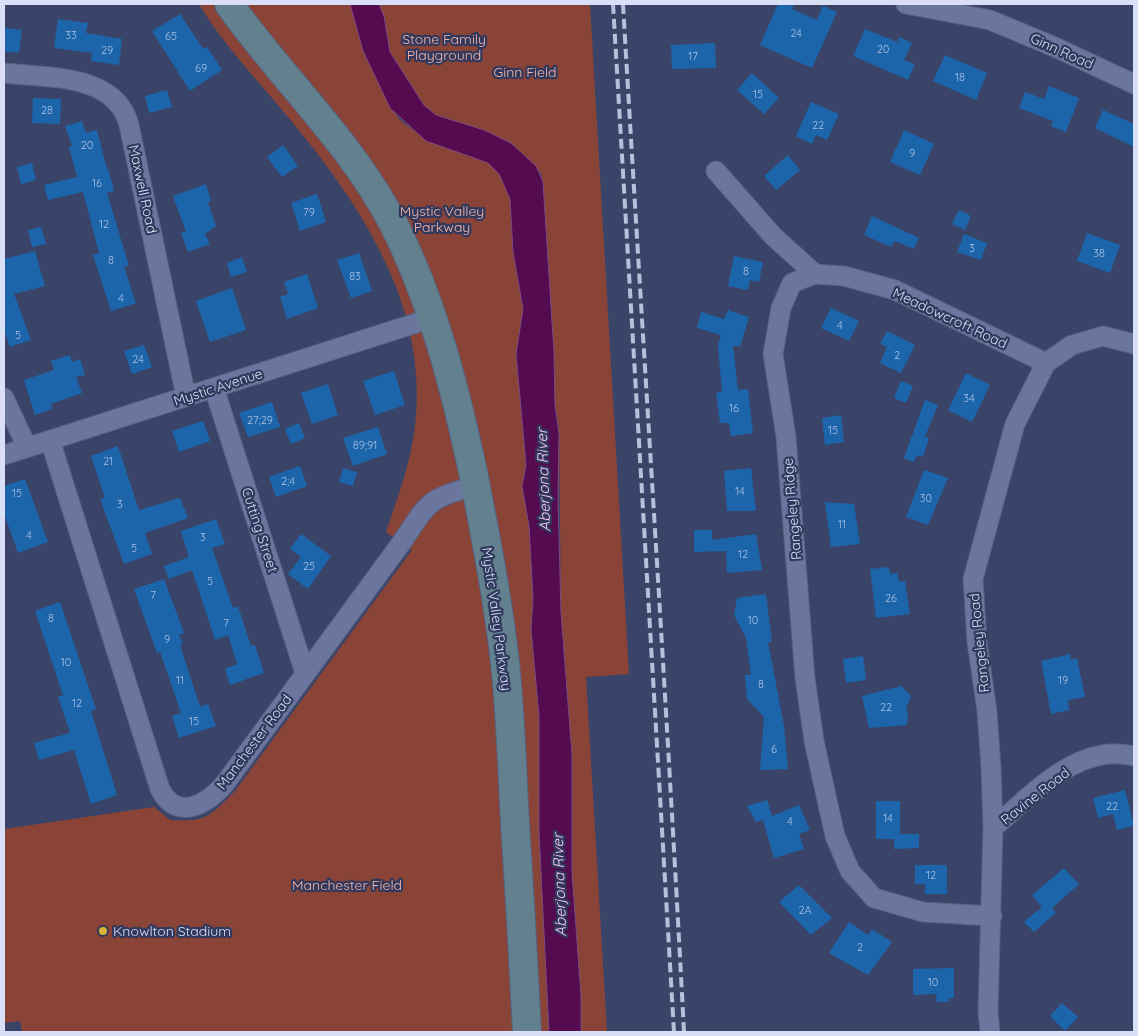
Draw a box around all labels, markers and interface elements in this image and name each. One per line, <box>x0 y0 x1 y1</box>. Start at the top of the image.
house number: 24 <box>790 26 802 40</box>
house number: 33 <box>65 28 77 42</box>
house number: 65 <box>165 29 177 43</box>
street label: Ginn Road <box>1028 29 1096 73</box>
park label: Stone Family Playground <box>402 30 486 64</box>
house number: 20 <box>877 42 889 56</box>
house number: 29 <box>101 43 113 57</box>
house number: 17 <box>688 49 698 63</box>
house number: 69 <box>195 61 207 75</box>
park label: Ginn Field <box>493 63 557 81</box>
house number: 18 <box>955 70 965 84</box>
house number: 15 <box>753 87 763 101</box>
house number: 28 <box>41 103 53 117</box>
house number: 22 <box>812 118 824 132</box>
house number: 20 <box>81 138 93 152</box>
street label: Maxwell Road <box>125 143 161 235</box>
house number: 9 <box>909 146 915 160</box>
house number: 16 <box>92 176 102 190</box>
park label: Mystic Valley Parkway <box>400 202 484 236</box>
house number: 79 <box>303 205 315 219</box>
house number: 12 <box>99 217 109 231</box>
house number: 3 <box>969 241 975 255</box>
house number: 38 <box>1093 246 1105 260</box>
house number: 8 <box>108 253 114 267</box>
house number: 8 <box>743 264 749 278</box>
house number: 83 <box>349 269 361 283</box>
street label: Meadowcroft Road <box>890 283 1010 353</box>
house number: 4 <box>118 291 124 305</box>
house number: 4 <box>837 318 843 332</box>
house number: 5 <box>15 328 21 342</box>
house number: 2 <box>894 348 900 362</box>
house number: 24 <box>132 352 144 366</box>
street label: Mystic Avenue <box>171 364 265 410</box>
house number: 34 <box>963 391 975 405</box>
house number: 16 <box>729 401 739 415</box>
house number: 27;29 <box>247 413 273 427</box>
house number: 15 <box>828 423 838 437</box>
water label: Aberjona River <box>532 426 554 532</box>
house number: 89;91 <box>353 438 377 452</box>
house number: 21 <box>103 454 113 468</box>
street label: Rangeley Ridge <box>779 457 805 561</box>
house number: 2;4 <box>281 474 295 488</box>
house number: 14 <box>735 484 745 498</box>
street label: Cutting Street <box>238 485 282 575</box>
house number: 15 <box>12 486 22 500</box>
house number: 30 <box>920 491 932 505</box>
house number: 3 <box>117 497 123 511</box>
house number: 11 <box>838 517 846 531</box>
house number: 4 <box>26 528 32 542</box>
house number: 3 <box>200 530 206 544</box>
house number: 5 <box>131 541 137 555</box>
street label: Mystic Valley Parkway <box>478 546 516 692</box>
house number: 12 <box>738 547 748 561</box>
house number: 25 <box>303 559 315 573</box>
house number: 5 <box>207 574 213 588</box>
house number: 7 <box>150 588 156 602</box>
house number: 26 <box>885 591 897 605</box>
street label: Rangeley Road <box>965 592 993 694</box>
house number: 8 <box>48 611 54 625</box>
house number: 10 <box>748 613 758 627</box>
house number: 7 <box>223 616 229 630</box>
house number: 9 <box>164 632 170 646</box>
house number: 10 <box>61 655 71 669</box>
house number: 11 <box>176 673 184 687</box>
house number: 19 <box>1058 673 1068 687</box>
house number: 8 <box>758 677 764 691</box>
street label: Manchester Road <box>212 691 296 793</box>
house number: 12 <box>72 696 82 710</box>
house number: 22 <box>880 700 892 714</box>
house number: 15 <box>189 714 199 728</box>
house number: 6 <box>771 742 777 756</box>
street label: Ravine Road <box>997 763 1073 829</box>
house number: 22 <box>1106 799 1118 813</box>
house number: 14 <box>883 811 893 825</box>
house number: 4 <box>787 814 793 828</box>
water label: Aberjona River <box>548 831 570 937</box>
house number: 12 <box>926 868 936 882</box>
park label: Manchester Field <box>292 876 402 894</box>
house number: 2A <box>798 903 812 917</box>
place label: Knowlton Stadium <box>113 922 231 940</box>
marker: Knowlton Stadium <box>97 925 109 937</box>
house number: 2 <box>857 940 863 954</box>
house number: 10 <box>928 975 938 989</box>

